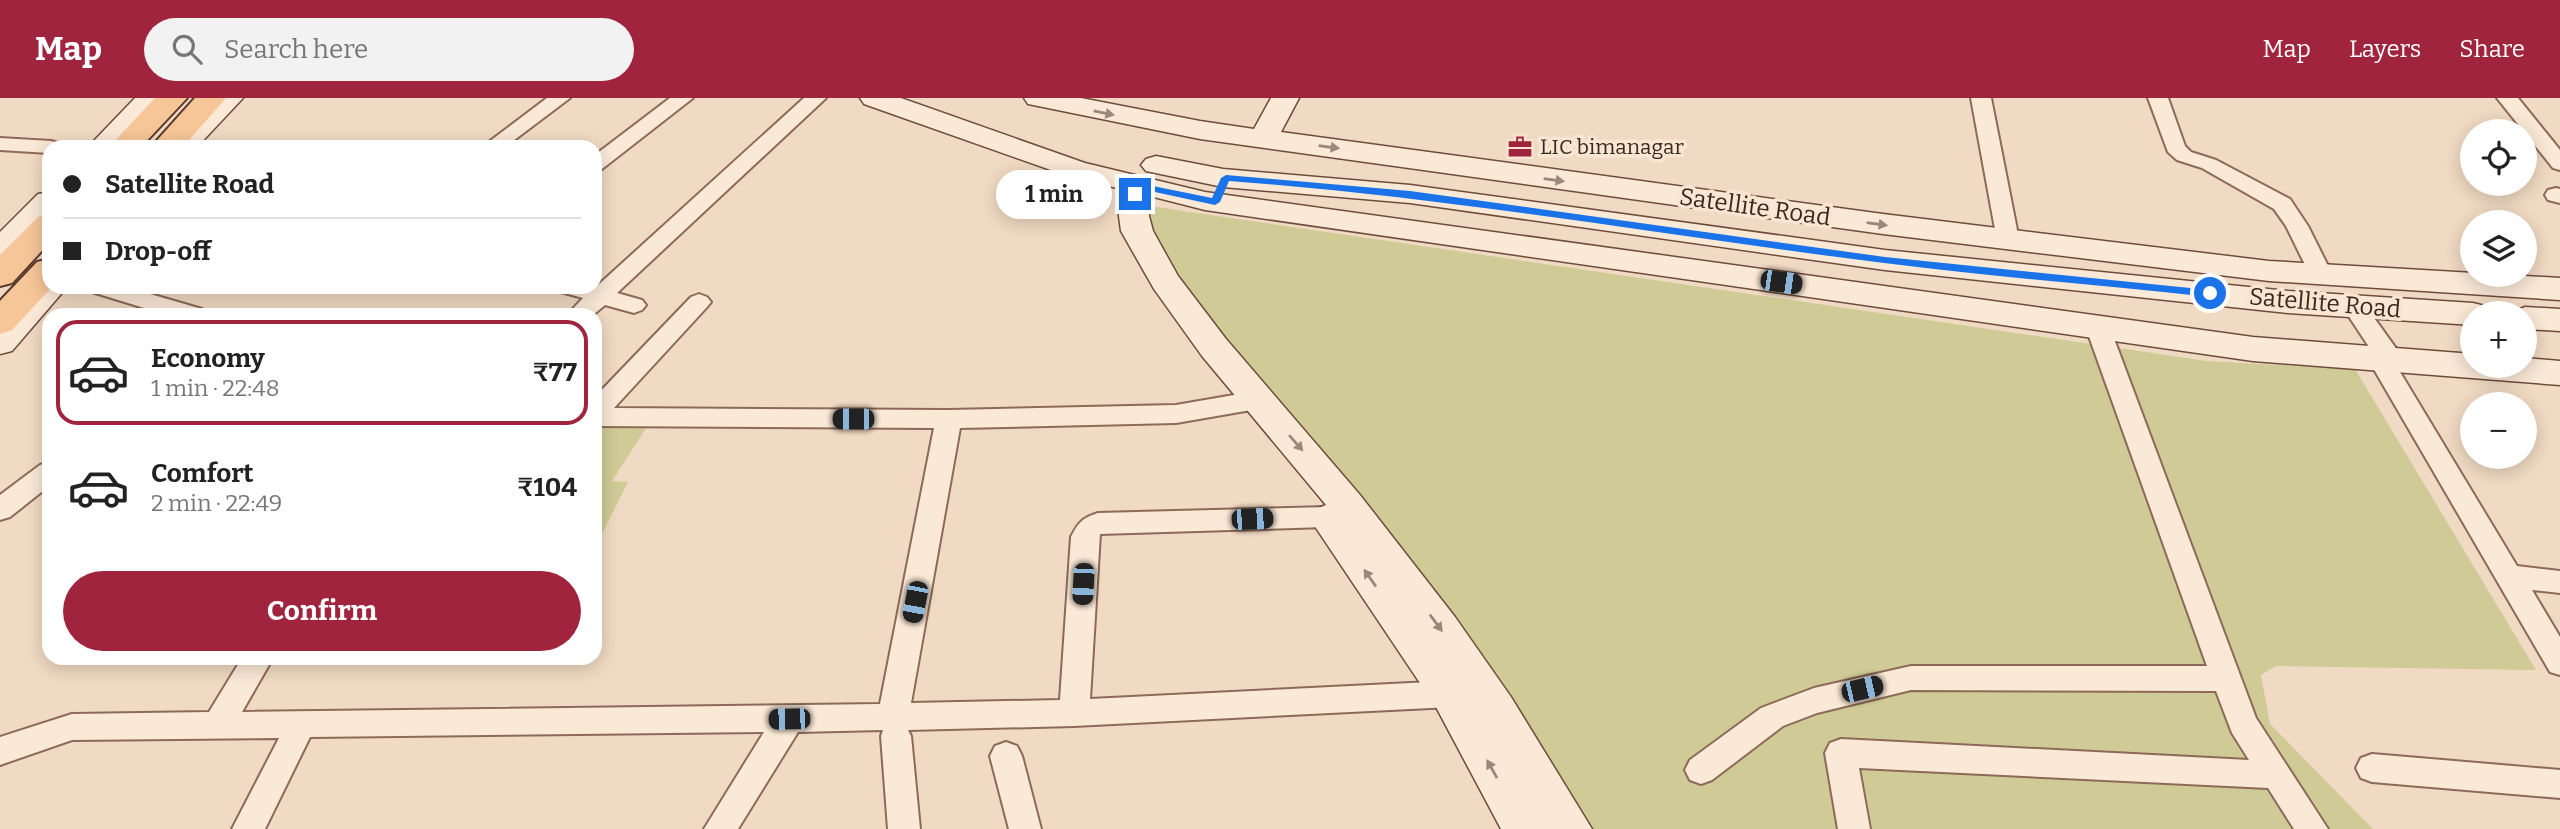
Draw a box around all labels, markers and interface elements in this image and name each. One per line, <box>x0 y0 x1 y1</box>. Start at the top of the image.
search box <box>144 18 634 81</box>
text: Map <box>35 29 102 69</box>
icon: search <box>168 30 206 68</box>
text: Search here <box>224 34 368 65</box>
text: Map <box>2263 35 2311 63</box>
text: Layers <box>2349 35 2421 63</box>
text: Share <box>2459 35 2525 63</box>
one-way arrow <box>1093 107 1115 118</box>
map controls <box>2460 119 2537 469</box>
button: locate <box>2460 119 2537 196</box>
office icon: LIC bimanagar <box>1506 133 1534 161</box>
place label: LIC bimanagar <box>1540 134 1684 160</box>
one-way arrow <box>1318 141 1340 152</box>
text: Satellite Road <box>105 169 274 200</box>
callout: 1 min <box>995 170 1110 218</box>
one-way arrow <box>1543 174 1565 185</box>
route end <box>1119 178 1151 210</box>
text: 1 min <box>1025 180 1083 208</box>
street label: Satellite Road <box>1678 183 1832 231</box>
button: layers <box>2460 210 2537 287</box>
one-way arrow <box>1866 218 1888 229</box>
text: Drop-off <box>105 236 211 267</box>
car <box>1759 269 1804 295</box>
route start <box>2194 277 2226 309</box>
street label: Satellite Road <box>2248 282 2402 324</box>
button: + <box>2460 301 2537 378</box>
icon: car <box>67 341 130 404</box>
text: Economy <box>151 343 265 374</box>
text: ₹77 <box>533 357 577 388</box>
text: 1 min · 22:48 <box>151 374 279 402</box>
button: − <box>2460 392 2537 469</box>
car <box>833 409 875 430</box>
one-way arrow <box>1288 435 1303 452</box>
icon: car <box>67 456 130 519</box>
text: Comfort <box>151 458 254 489</box>
text: ₹104 <box>517 472 577 503</box>
text: 2 min · 22:49 <box>151 489 282 517</box>
car <box>1231 508 1274 530</box>
car <box>1072 562 1095 606</box>
one-way arrow <box>1363 569 1377 587</box>
button: Confirm <box>63 571 581 651</box>
car <box>901 579 930 625</box>
one-way arrow <box>1428 614 1442 632</box>
car <box>1840 674 1885 704</box>
car <box>768 708 811 730</box>
one-way arrow <box>1486 759 1498 779</box>

